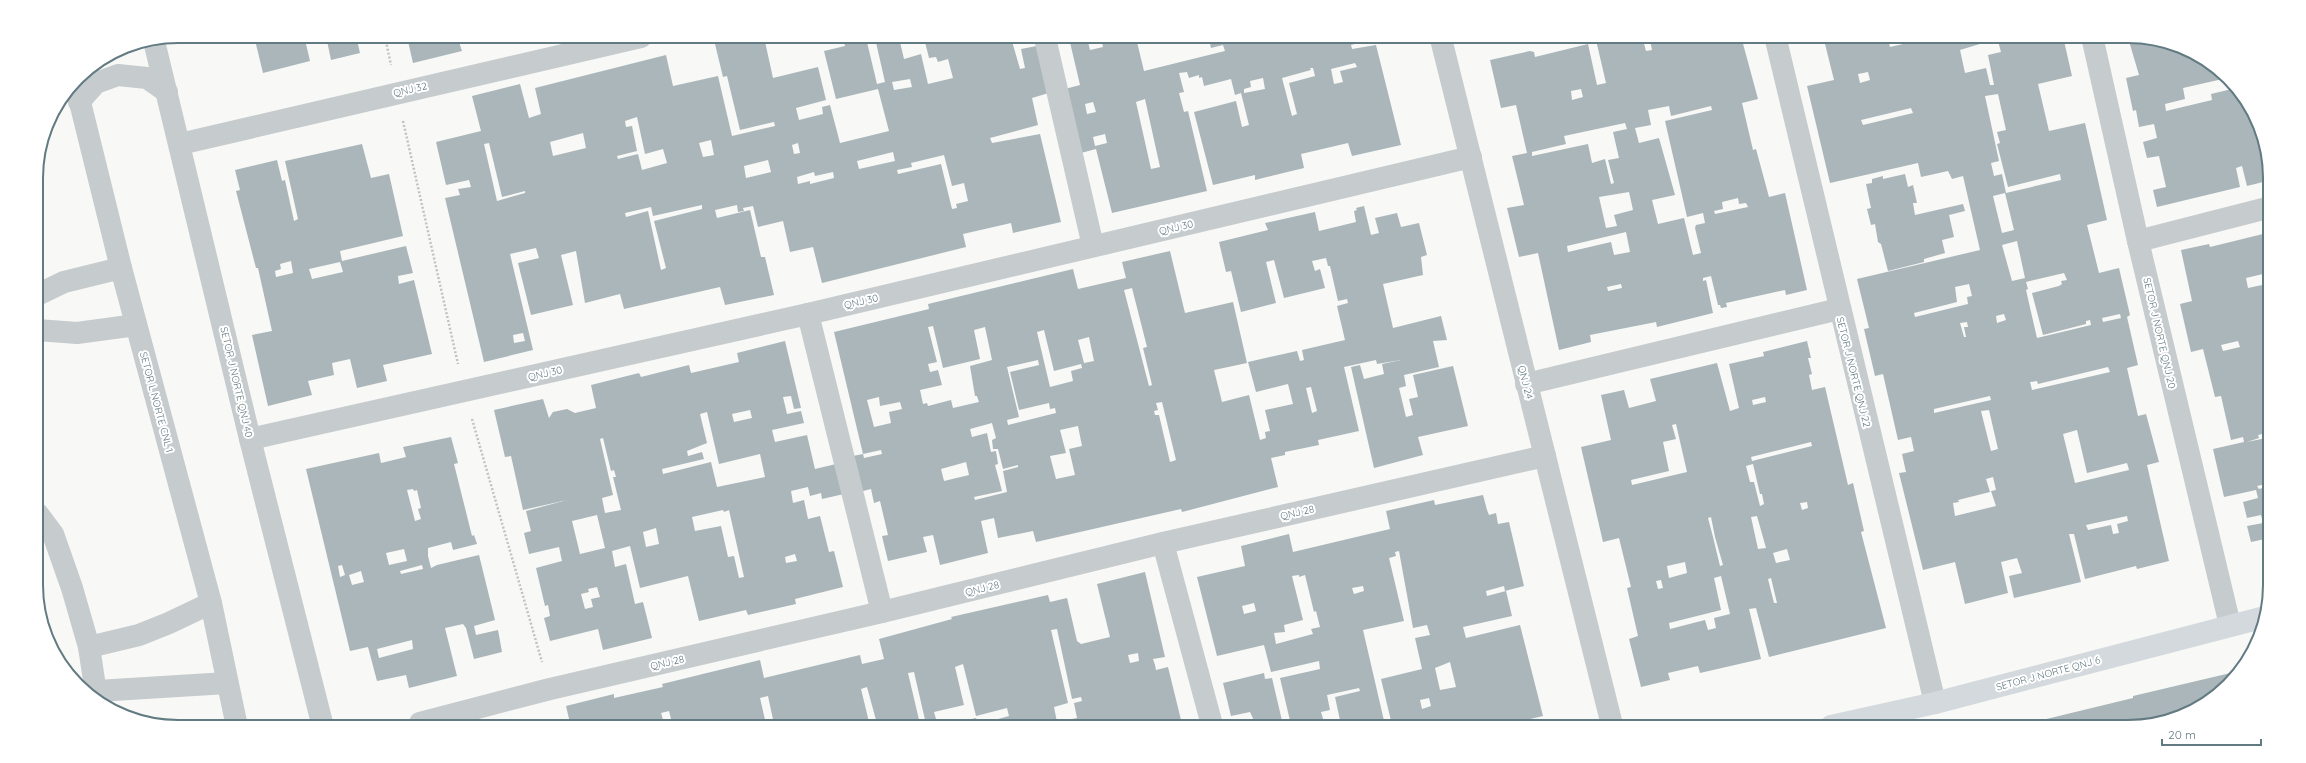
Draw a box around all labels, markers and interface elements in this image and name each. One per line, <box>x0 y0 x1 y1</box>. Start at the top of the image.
street label: QNJ 32 <box>392 79 429 100</box>
street label: QNJ 30 <box>1158 217 1195 238</box>
street label: SETOR J NORTE QNJ 20 <box>2140 276 2179 390</box>
street label: QNJ 30 <box>843 291 880 312</box>
street label: SETOR J NORTE QNJ 22 <box>1834 316 1874 429</box>
street label: SETOR J NORTE QNJ 40 <box>217 325 256 439</box>
street label: SETOR L NORTE CNL 1 <box>137 350 176 454</box>
street label: QNJ 30 <box>527 363 564 384</box>
street label: QNJ 24 <box>1515 364 1536 400</box>
street label: QNJ 28 <box>1279 502 1315 523</box>
street label: QNJ 28 <box>964 578 1000 599</box>
street label: QNJ 28 <box>649 652 685 673</box>
street label: SETOR J NORTE QNJ 6 <box>1995 653 2102 694</box>
scale bar <box>2162 721 2261 747</box>
text: 20 m <box>2168 727 2196 742</box>

